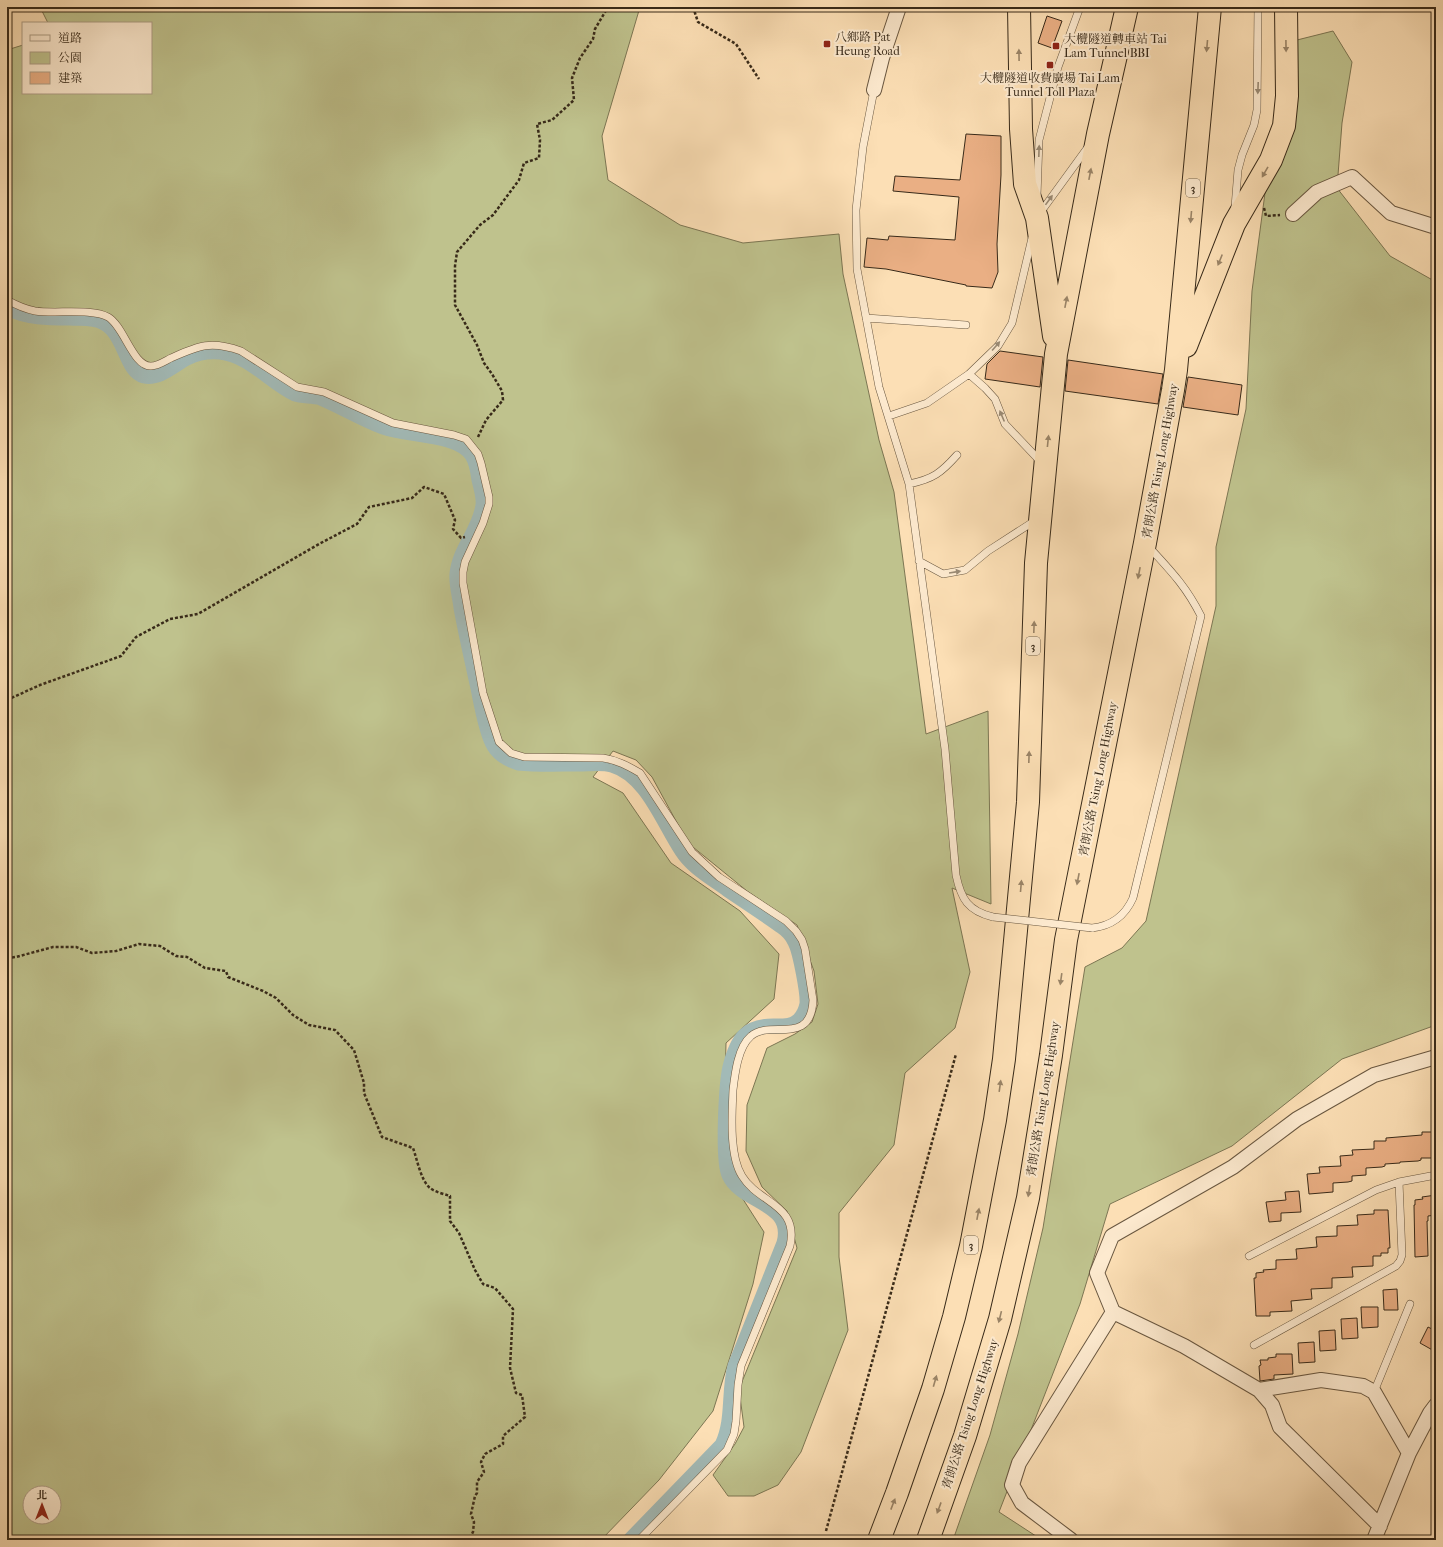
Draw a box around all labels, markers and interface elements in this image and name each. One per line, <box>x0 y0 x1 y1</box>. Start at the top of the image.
legend <box>22 22 152 94</box>
place label: 八鄉路 Pat Heung Road <box>835 30 900 58</box>
text: 道路 <box>58 31 82 45</box>
place label: 大欖隧道轉車站 Tai Lam Tunnel BBI <box>1064 32 1167 60</box>
marker: 八鄉路 Pat Heung Road <box>822 39 832 49</box>
one-way arrow <box>1203 40 1210 52</box>
one-way arrow <box>1283 40 1289 53</box>
marker: 大欖隧道轉車站 Tai Lam Tunnel BBI <box>1051 41 1061 51</box>
one-way arrow <box>1016 49 1023 61</box>
text: 公園 <box>58 51 82 65</box>
marker: 大欖隧道收費廣場 Tai Lam Tunnel Toll Plaza <box>1045 60 1055 70</box>
text: 建築 <box>58 71 82 85</box>
place label: 大欖隧道收費廣場 Tai Lam Tunnel Toll Plaza <box>980 71 1120 99</box>
one-way arrow <box>1255 82 1261 95</box>
one-way arrow <box>1035 145 1042 157</box>
one-way arrow <box>1261 166 1268 178</box>
one-way arrow <box>1087 168 1093 181</box>
road number: 3 <box>1186 179 1200 197</box>
one-way arrow <box>1045 195 1054 206</box>
one-way arrow <box>1187 211 1194 223</box>
one-way arrow <box>1216 255 1222 267</box>
one-way arrow <box>1063 296 1069 308</box>
one-way arrow <box>992 341 1001 352</box>
street label: 青朗公路 Tsing Long Highway <box>1139 382 1181 540</box>
one-way arrow <box>998 410 1004 422</box>
one-way arrow <box>1044 435 1051 447</box>
one-way arrow <box>1136 567 1142 579</box>
one-way arrow <box>949 569 961 575</box>
one-way arrow <box>1031 620 1037 633</box>
road number: 3 <box>1026 637 1040 655</box>
street label: 青朗公路 Tsing Long Highway <box>1076 700 1120 858</box>
one-way arrow <box>1026 751 1033 763</box>
one-way arrow <box>1075 873 1081 885</box>
one-way arrow <box>1017 880 1024 892</box>
one-way arrow <box>1058 973 1064 985</box>
street label: 青朗公路 Tsing Long Highway <box>1024 1020 1062 1178</box>
one-way arrow <box>997 1080 1003 1092</box>
one-way arrow <box>1026 1185 1032 1197</box>
one-way arrow <box>975 1208 981 1220</box>
road number: 3 <box>964 1236 978 1254</box>
one-way arrow <box>997 1312 1003 1324</box>
street label: 青朗公路 Tsing Long Highway <box>939 1336 1001 1491</box>
one-way arrow <box>932 1374 938 1386</box>
north arrow <box>22 1485 62 1525</box>
text: 北 <box>37 1489 48 1502</box>
one-way arrow <box>891 1497 897 1509</box>
one-way arrow <box>936 1502 942 1514</box>

